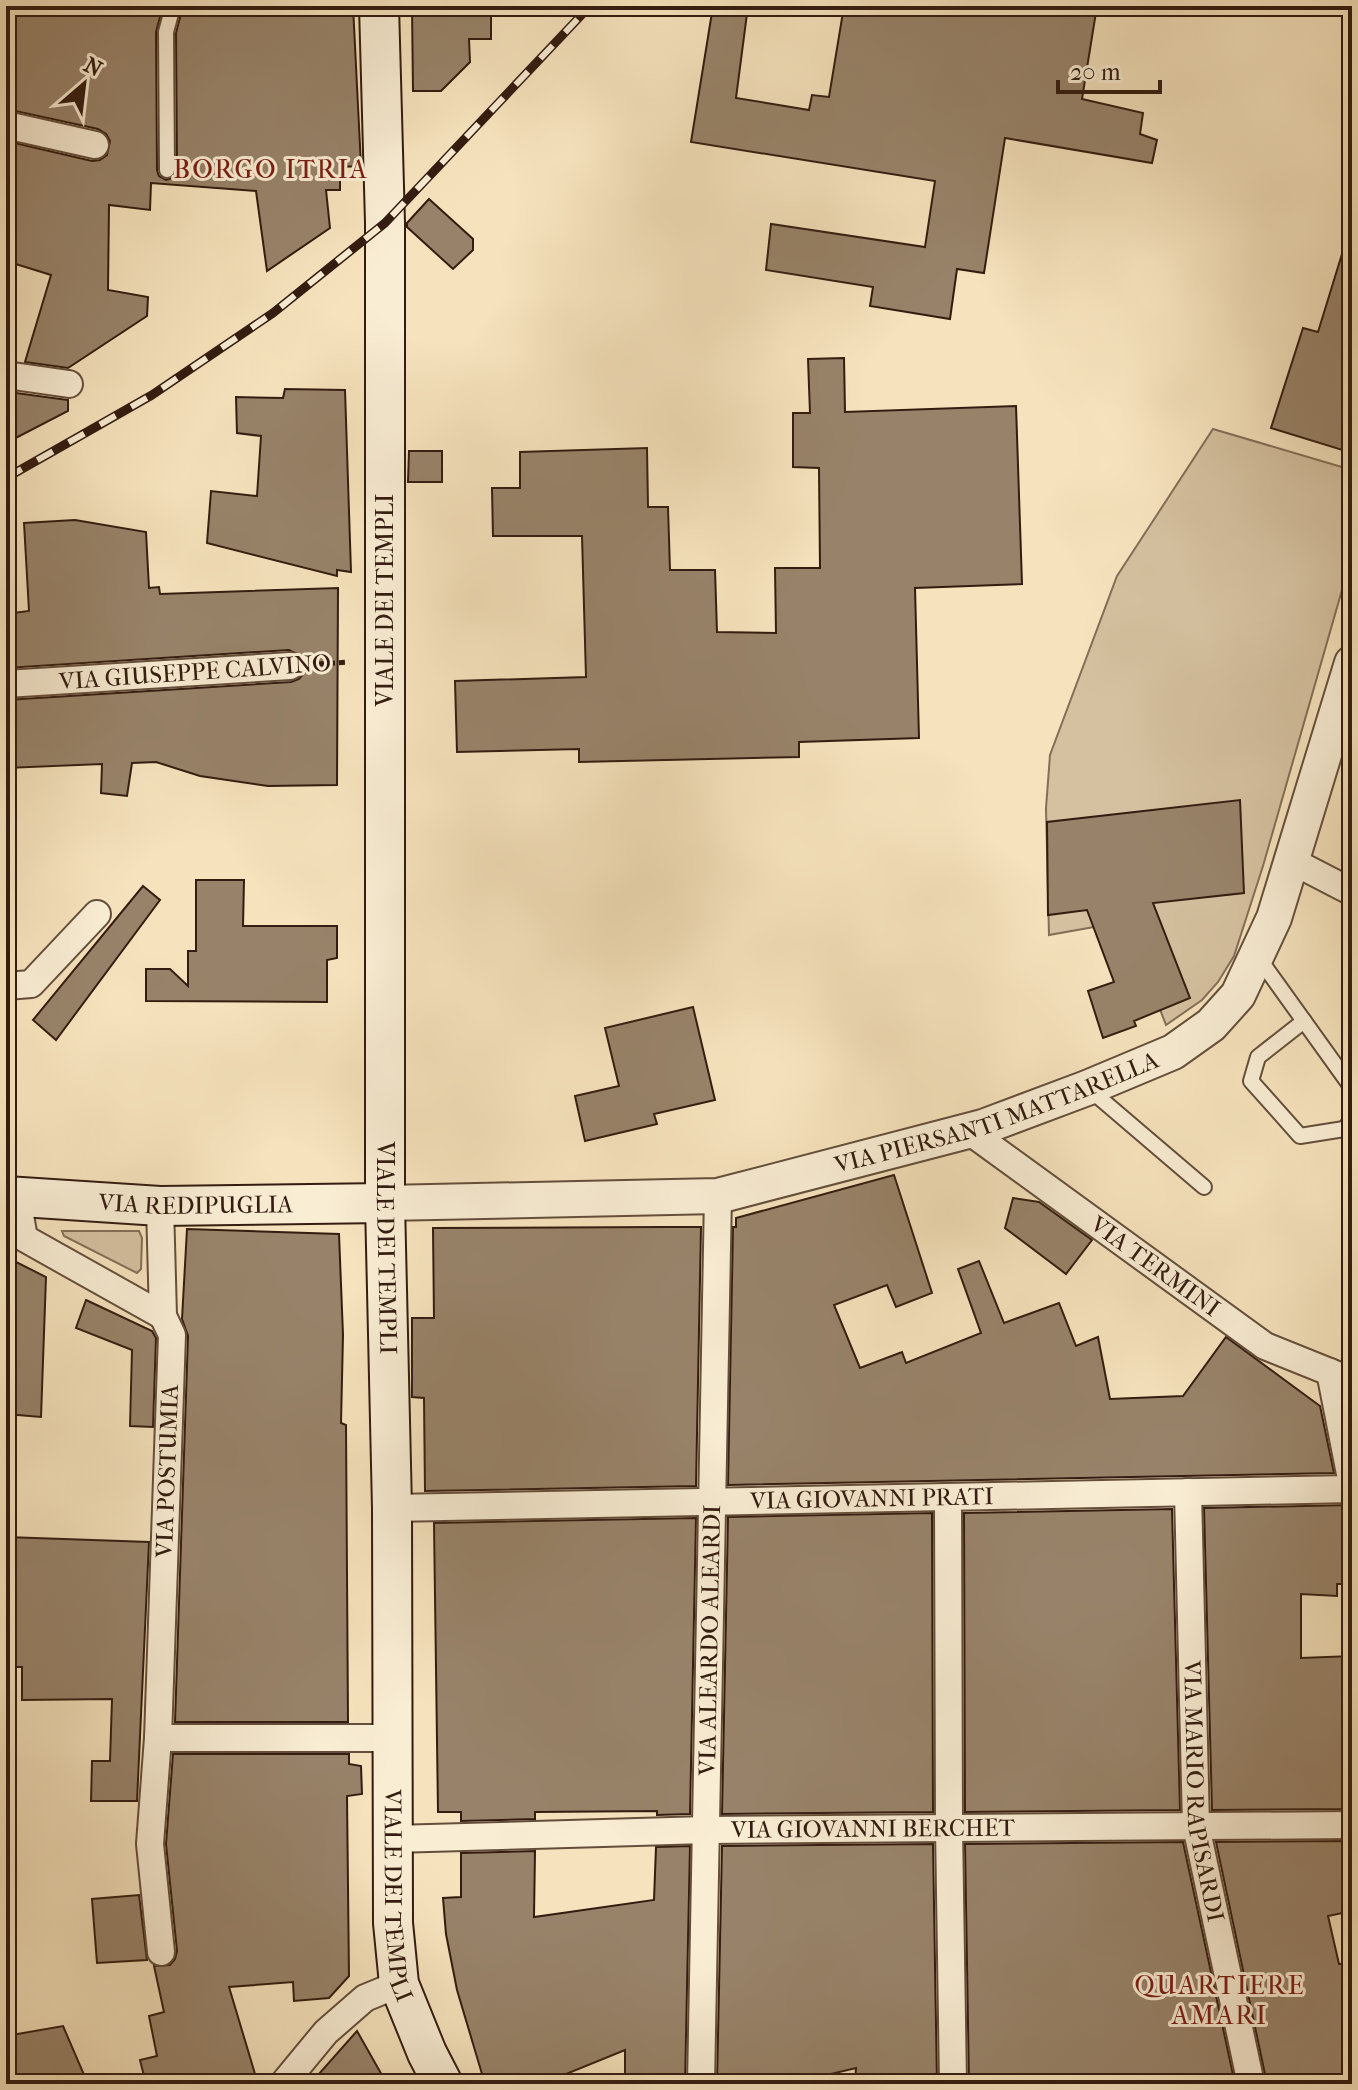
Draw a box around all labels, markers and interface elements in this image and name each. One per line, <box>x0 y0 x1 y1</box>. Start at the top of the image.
north arrow <box>44 44 124 124</box>
scale bar <box>1058 44 1160 94</box>
text: N <box>79 52 107 83</box>
text: 20 m <box>1070 58 1121 86</box>
district label: BORGO ITRIA <box>173 154 369 185</box>
street label: VIALE DEI TEMPLI <box>371 494 399 707</box>
street label: VIA GIUSEPPE CALVINO <box>57 649 332 696</box>
street label: VIA PIERSANTI MATTARELLA <box>830 1046 1163 1179</box>
street label: VIALE DEI TEMPLI <box>371 1140 402 1355</box>
street label: VIA REDIPUGLIA <box>97 1188 294 1220</box>
street label: VIA TERMINI <box>1084 1209 1225 1322</box>
street label: VIA POSTUMIA <box>150 1383 184 1559</box>
street label: VIA GIOVANNI PRATI <box>749 1482 994 1515</box>
street label: VIA ALEARDO ALEARDI <box>693 1504 726 1777</box>
street label: VIA MARIO RAPISARDI <box>1178 1659 1230 1924</box>
street label: VIALE DEI TEMPLI <box>379 1788 419 2006</box>
street label: VIA GIOVANNI BERCHET <box>730 1814 1016 1844</box>
district label: QUARTIERE AMARI <box>1134 1970 1306 2031</box>

